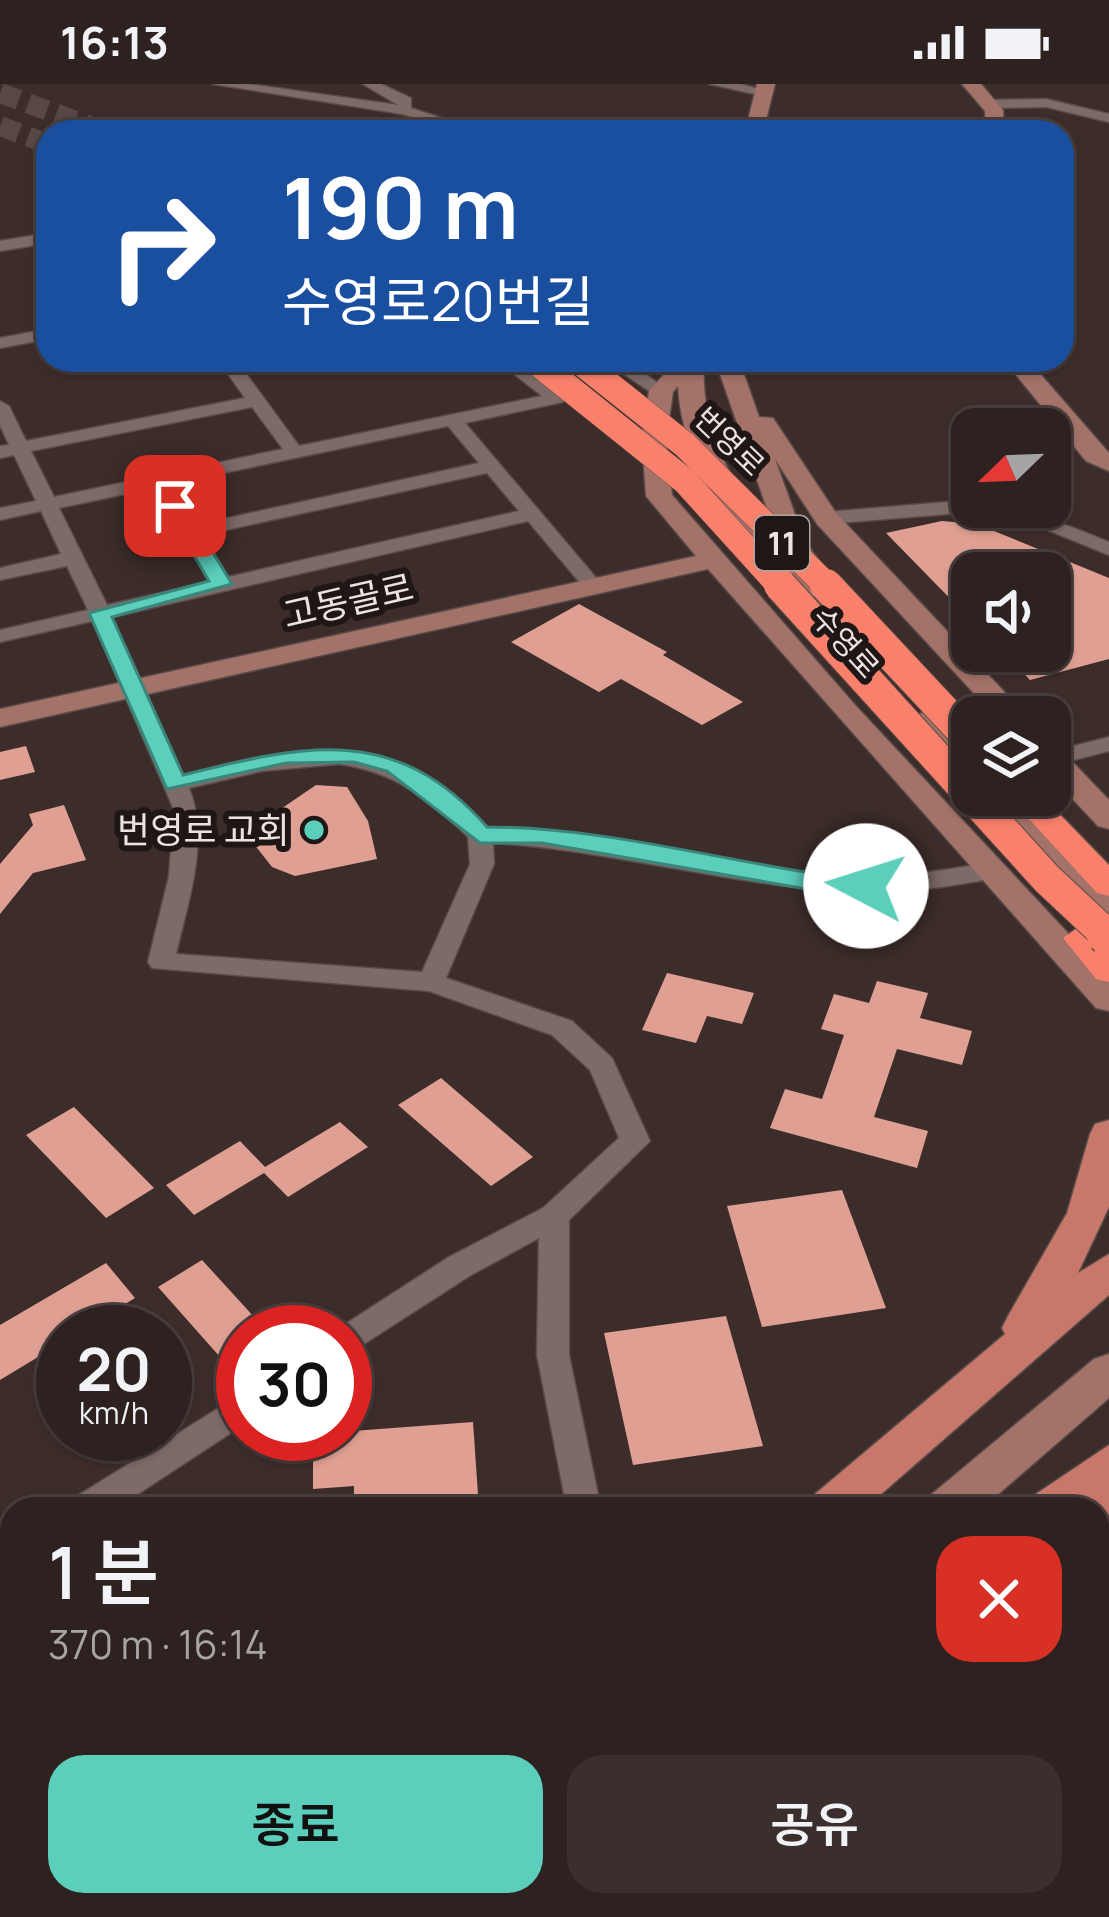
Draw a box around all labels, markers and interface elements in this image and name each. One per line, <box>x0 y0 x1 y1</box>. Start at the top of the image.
text: 16:13 <box>60 11 169 73</box>
text: 190 m <box>282 149 519 264</box>
icon: right <box>84 168 240 324</box>
text: 수영로20번길 <box>282 263 594 337</box>
street label: 번영로 <box>686 397 774 484</box>
north arrow <box>951 408 1071 528</box>
map controls <box>951 408 1071 816</box>
pin <box>124 455 226 557</box>
icon: arrive <box>142 473 208 539</box>
road number: 11 <box>755 516 809 570</box>
button: sound <box>951 552 1071 672</box>
street label: 고동골로 <box>278 562 418 639</box>
street label: 수영로 <box>803 598 889 686</box>
button: layers <box>951 696 1071 816</box>
place label: 번영로 교회 <box>117 805 290 854</box>
marker: 번영로 교회 <box>301 817 327 843</box>
position arrow <box>803 823 929 949</box>
speed limit sign: 30 <box>216 1305 372 1461</box>
text: 20 <box>76 1327 152 1409</box>
text: km/h <box>79 1392 149 1433</box>
text: 1 분 <box>48 1522 159 1621</box>
button: close <box>936 1536 1062 1662</box>
text: 370 m · 16:14 <box>48 1617 268 1671</box>
button: 종료 <box>48 1755 543 1893</box>
button: 공유 <box>567 1755 1062 1893</box>

